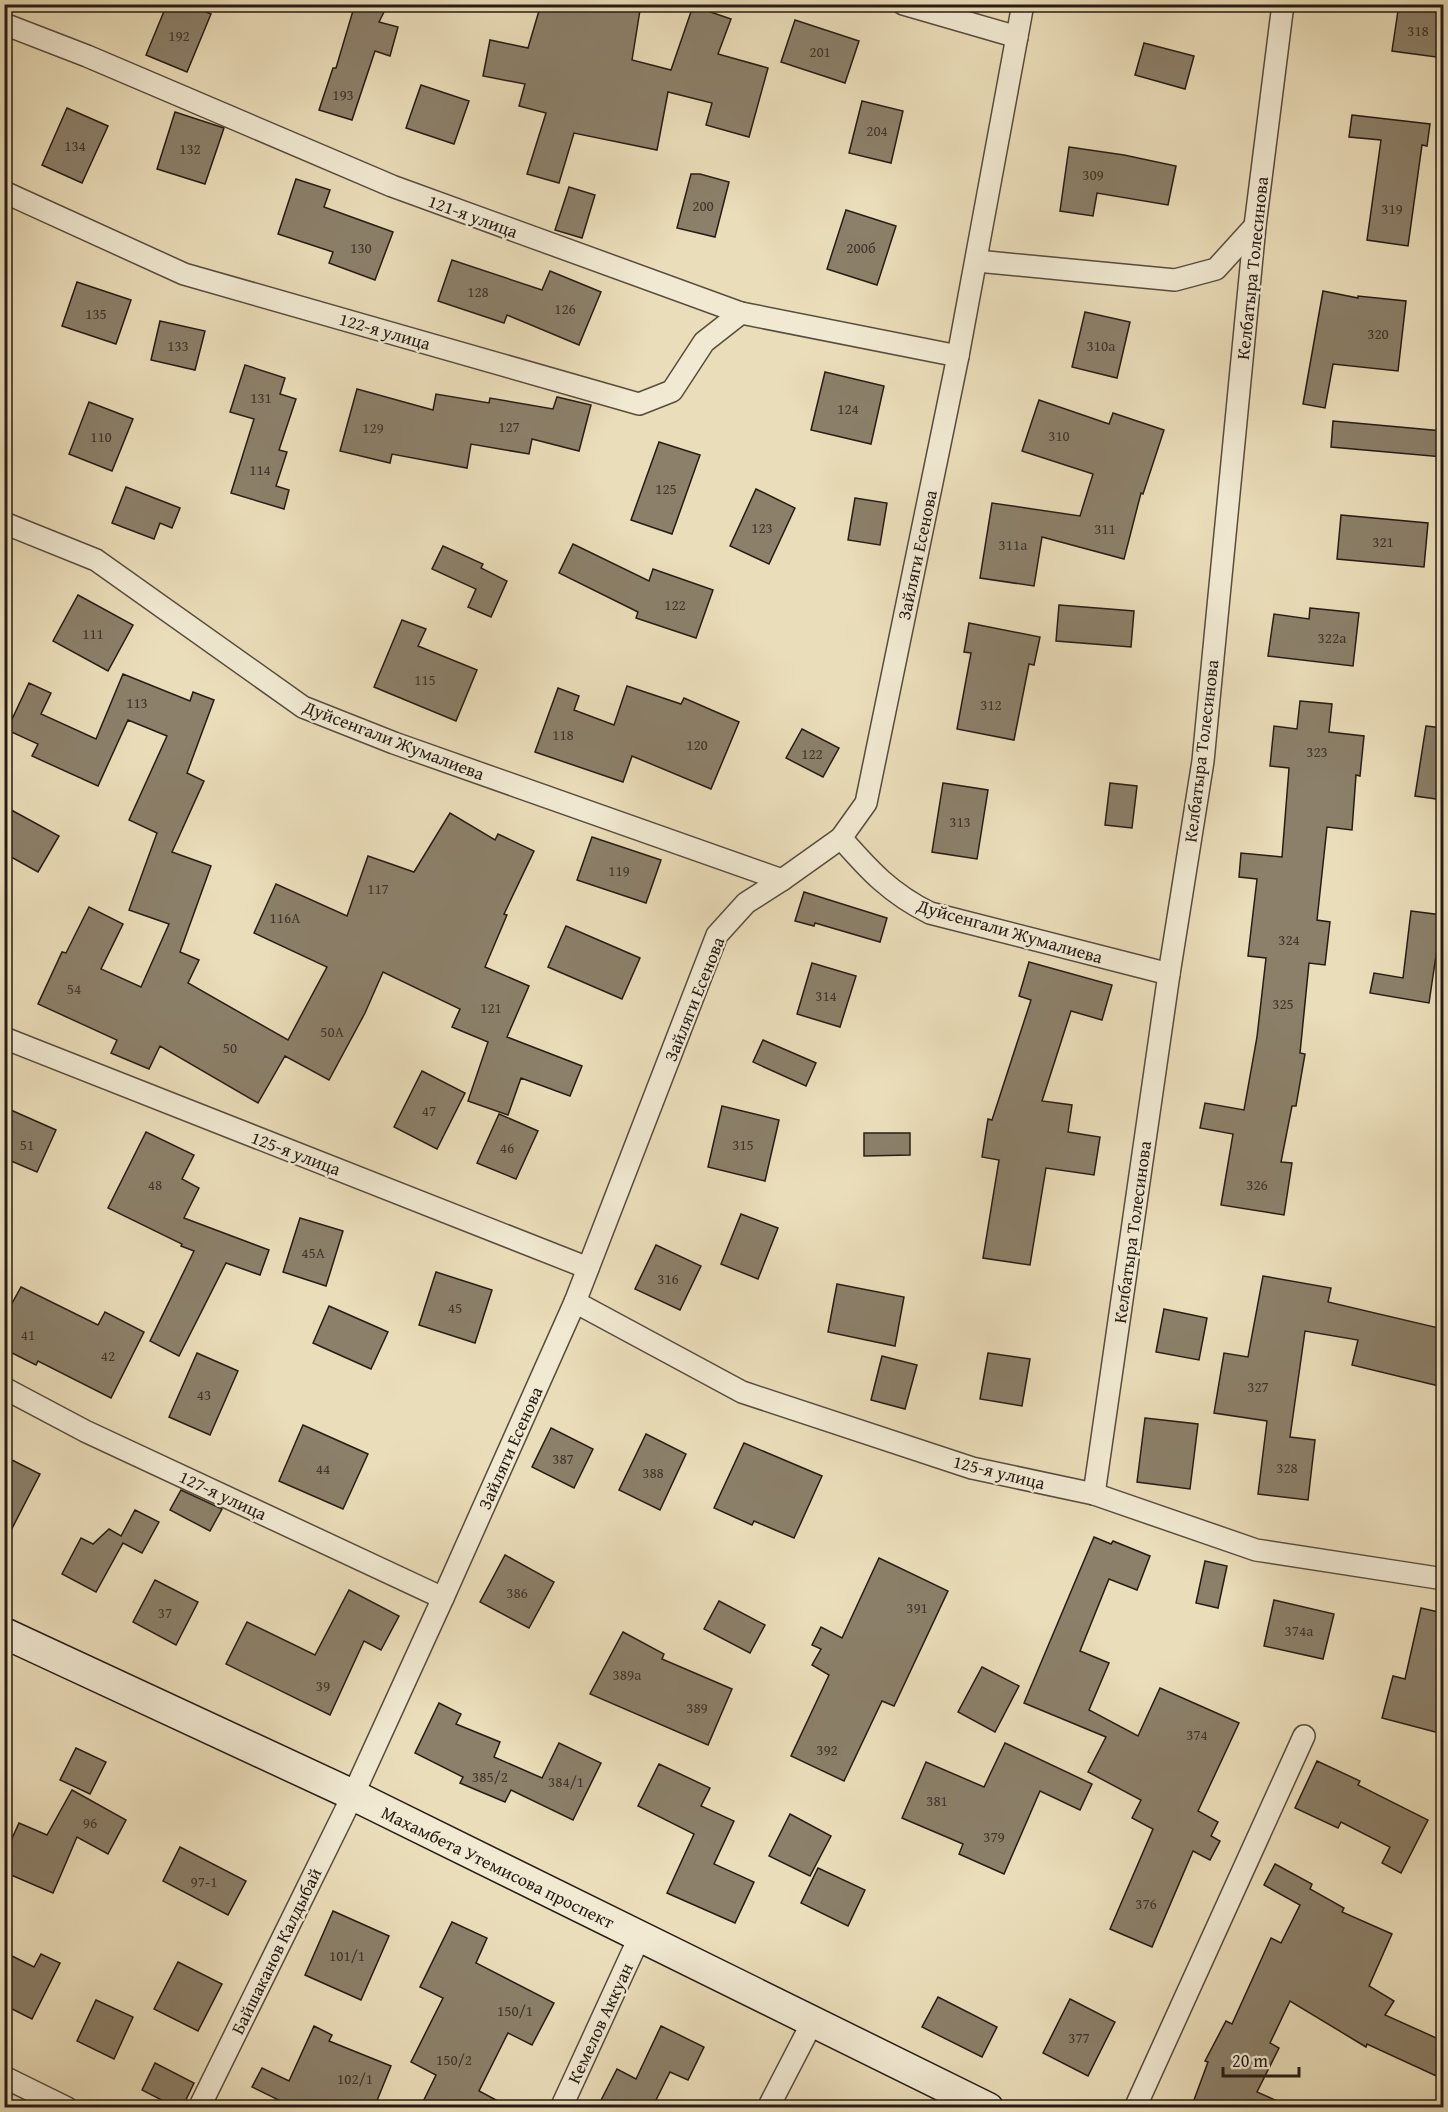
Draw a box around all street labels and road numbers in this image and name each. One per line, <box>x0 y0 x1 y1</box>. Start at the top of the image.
street label: Келбатыра Толесинова <box>1229 175 1275 361</box>
street label: 121-я улица <box>424 187 522 245</box>
street label: 122-я улица <box>336 305 434 357</box>
street label: Зайляги Есенова <box>890 487 944 623</box>
street label: Келбатыра Толесинова <box>1176 658 1226 844</box>
street label: Дуйсенгали Жумалиева <box>299 693 489 787</box>
street label: Дуйсенгали Жумалиева <box>913 891 1106 971</box>
street label: Зайляги Есенова <box>657 932 731 1065</box>
street label: 125-я улица <box>247 1124 345 1183</box>
street label: Келбатыра Толесинова <box>1106 1139 1158 1325</box>
street label: Зайляги Есенова <box>471 1382 549 1514</box>
street label: 125-я улица <box>950 1448 1048 1497</box>
street label: 127-я улица <box>175 1463 272 1527</box>
street label: Махамбета Утемисова проспект <box>377 1799 619 1935</box>
street label: Байшаканов Калдыбай <box>224 1863 328 2039</box>
street label: Кемелов Аккуан <box>560 1958 640 2088</box>

